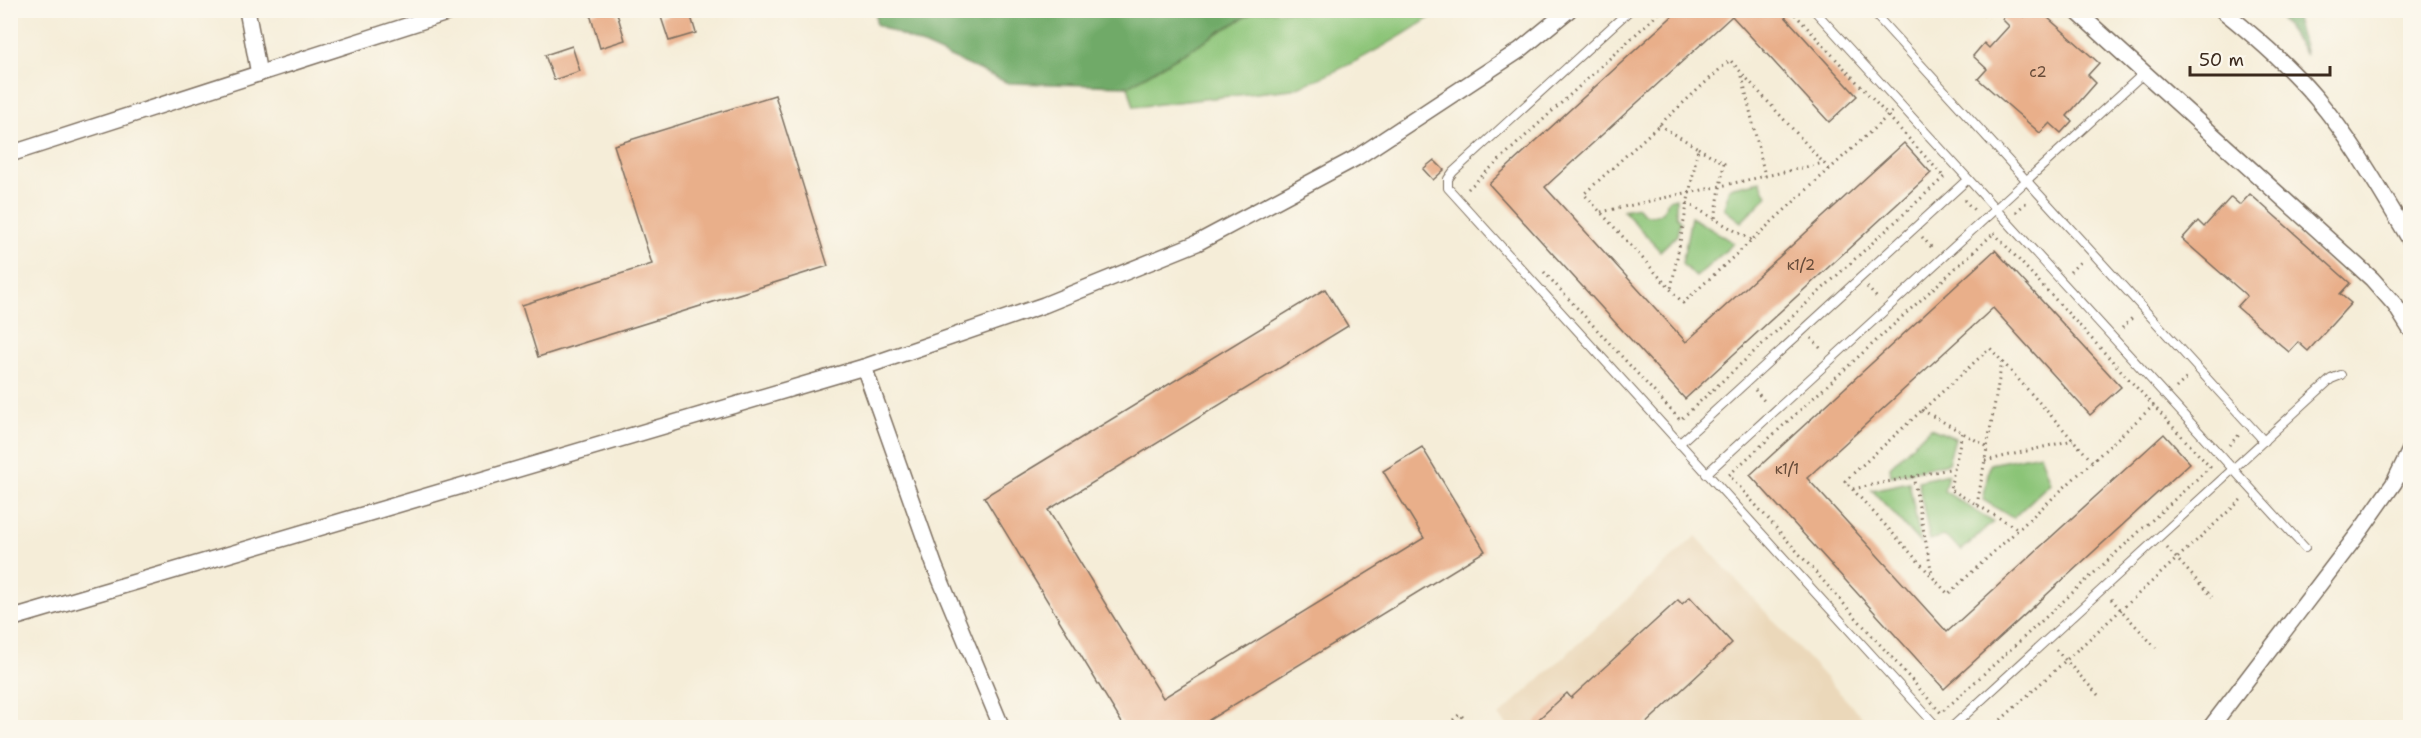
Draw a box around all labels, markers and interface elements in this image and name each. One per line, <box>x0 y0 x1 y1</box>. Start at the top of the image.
scale bar <box>2190 39 2330 77</box>
text: 50 m <box>2199 48 2244 72</box>
house number: с2 <box>2029 62 2047 82</box>
house number: к1/2 <box>1787 255 1815 275</box>
house number: к1/1 <box>1775 459 1799 479</box>

